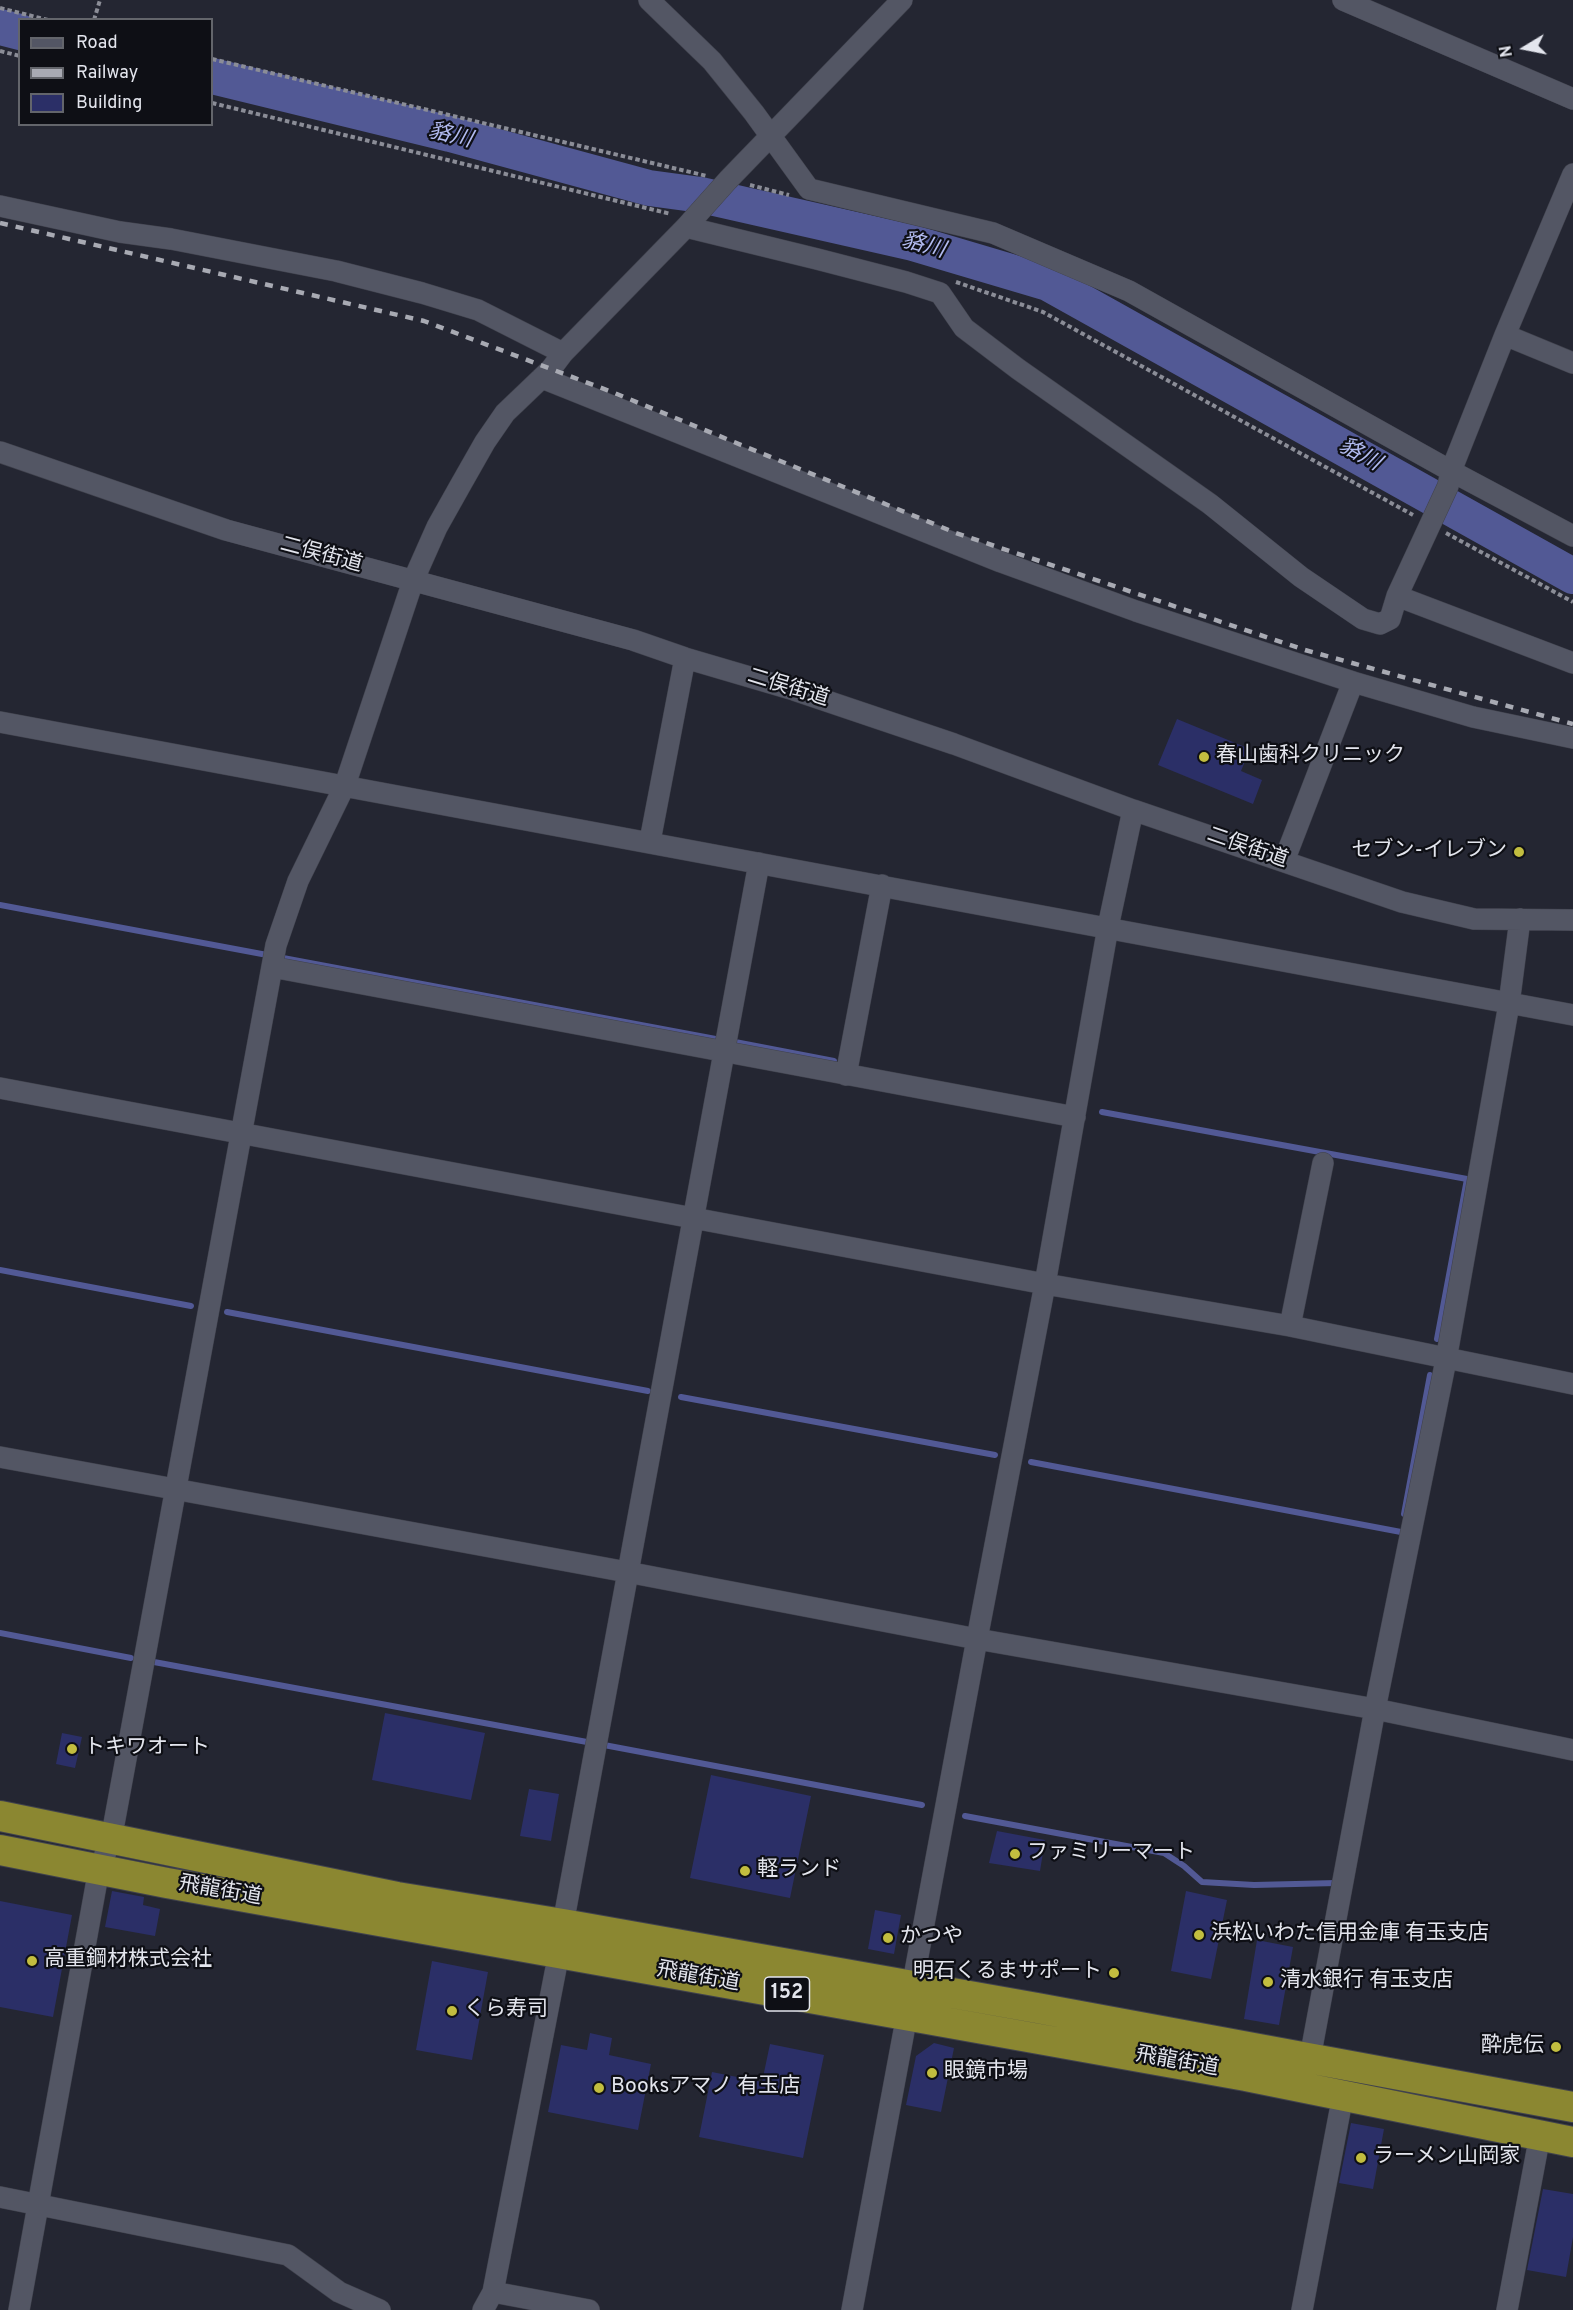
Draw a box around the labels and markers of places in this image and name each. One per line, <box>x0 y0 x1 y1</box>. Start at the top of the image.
place label: 春山歯科クリニック <box>1216 744 1405 770</box>
marker: 春山歯科クリニック <box>1197 750 1211 764</box>
place label: セブン-イレブン <box>1352 839 1507 865</box>
marker: セブン-イレブン <box>1512 845 1526 859</box>
place label: トキワオート <box>84 1736 210 1762</box>
marker: トキワオート <box>65 1742 79 1756</box>
place label: ファミリーマート <box>1027 1841 1195 1867</box>
marker: ファミリーマート <box>1008 1847 1022 1861</box>
place label: 軽ランド <box>757 1858 841 1884</box>
marker: 軽ランド <box>738 1864 752 1878</box>
place label: 浜松いわた信用金庫 有玉支店 <box>1211 1922 1489 1948</box>
place label: かつや <box>900 1925 963 1951</box>
marker: 浜松いわた信用金庫 有玉支店 <box>1192 1928 1206 1942</box>
marker: かつや <box>881 1931 895 1945</box>
place label: 高重鋼材株式会社 <box>44 1948 212 1974</box>
marker: 高重鋼材株式会社 <box>25 1954 39 1968</box>
place label: 明石くるまサポート <box>913 1960 1102 1986</box>
marker: 明石くるまサポート <box>1107 1966 1121 1980</box>
place label: 清水銀行 有玉支店 <box>1280 1969 1453 1995</box>
marker: 清水銀行 有玉支店 <box>1261 1975 1275 1989</box>
place label: くら寿司 <box>464 1998 548 2024</box>
marker: くら寿司 <box>445 2004 459 2018</box>
place label: 酔虎伝 <box>1481 2034 1544 2060</box>
marker: 酔虎伝 <box>1549 2040 1563 2054</box>
place label: 眼鏡市場 <box>944 2060 1028 2086</box>
marker: 眼鏡市場 <box>925 2066 939 2080</box>
place label: Booksアマノ 有玉店 <box>611 2075 800 2101</box>
marker: Booksアマノ 有玉店 <box>592 2081 606 2095</box>
place label: ラーメン山岡家 <box>1373 2145 1520 2171</box>
marker: ラーメン山岡家 <box>1354 2151 1368 2165</box>

